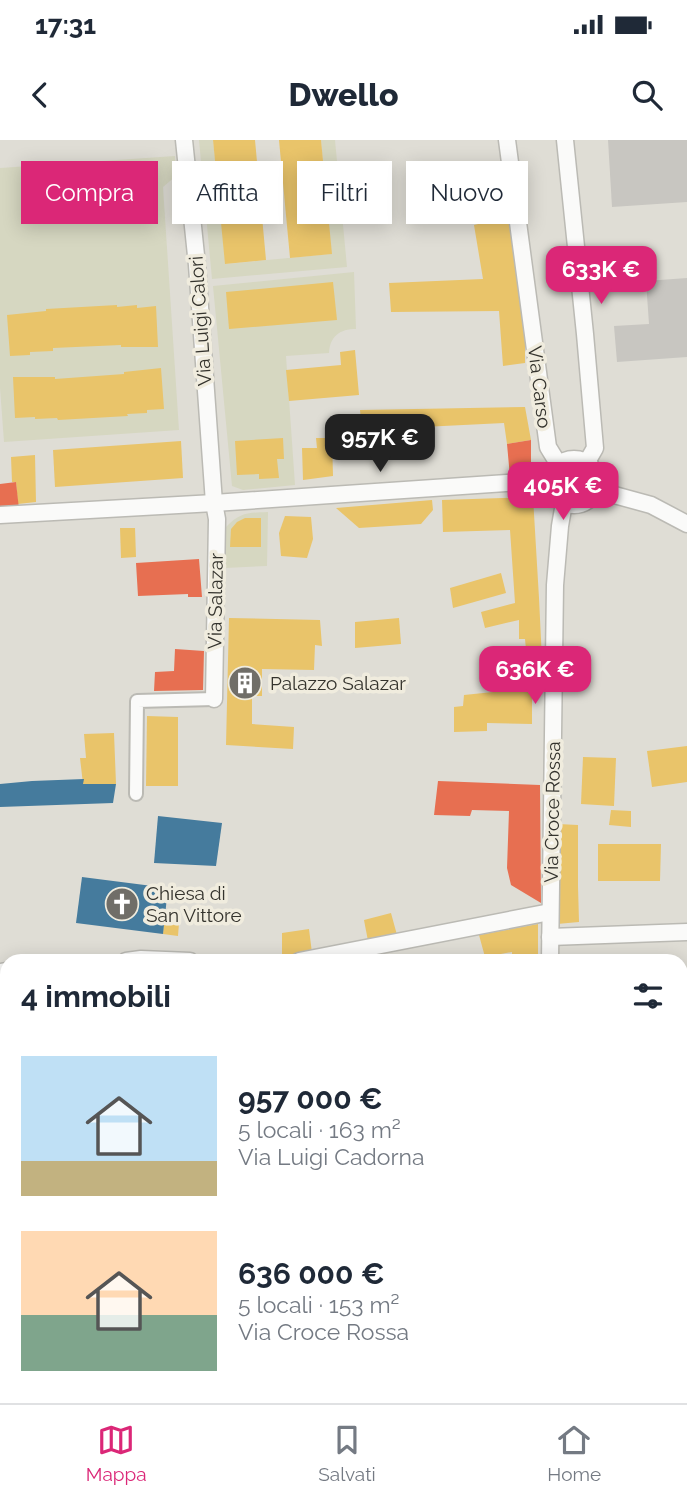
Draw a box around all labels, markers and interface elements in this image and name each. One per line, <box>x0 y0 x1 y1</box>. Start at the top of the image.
text: 17:31 <box>35 10 96 40</box>
icon: back <box>21 76 59 114</box>
text: Dwello <box>289 76 398 113</box>
icon: search <box>628 76 666 114</box>
chip: Compra <box>21 161 158 224</box>
chip: Affitta <box>172 161 283 224</box>
chip: Filtri <box>297 161 392 224</box>
chip: Nuovo <box>406 161 528 224</box>
pin: 633K € <box>544 246 658 306</box>
street label: Via Luigi Calori <box>184 255 216 387</box>
text: 633K € <box>562 255 640 282</box>
street label: Via Carso <box>524 345 556 429</box>
pin: 957K € <box>323 414 437 474</box>
text: 957K € <box>341 423 419 450</box>
pin: 405K € <box>506 462 620 522</box>
text: 405K € <box>524 471 602 498</box>
street label: Via Salazar <box>203 552 227 649</box>
pin: 636K € <box>478 646 592 706</box>
text: 636K € <box>495 655 575 682</box>
building icon: Palazzo Salazar <box>226 664 264 702</box>
place label: Palazzo Salazar <box>270 672 406 694</box>
street label: Via Croce Rossa <box>540 741 564 883</box>
place label: Chiesa di San Vittore <box>146 882 242 926</box>
church icon: Chiesa di San Vittore <box>103 885 141 923</box>
icon: filters <box>629 977 667 1015</box>
text: 4 immobili <box>21 979 171 1014</box>
text: 957 000 € <box>238 1081 383 1116</box>
icon: home <box>77 1084 161 1168</box>
text: 5 locali · 163 m² <box>238 1116 401 1143</box>
text: Via Luigi Cadorna <box>238 1143 425 1170</box>
text: 636 000 € <box>238 1256 385 1291</box>
icon: home <box>77 1259 161 1343</box>
text: 5 locali · 153 m² <box>238 1291 399 1318</box>
text: Via Croce Rossa <box>238 1318 409 1345</box>
tab: Mappa <box>86 1421 147 1485</box>
tab: Salvati <box>318 1421 376 1485</box>
tab: Home <box>547 1421 601 1485</box>

